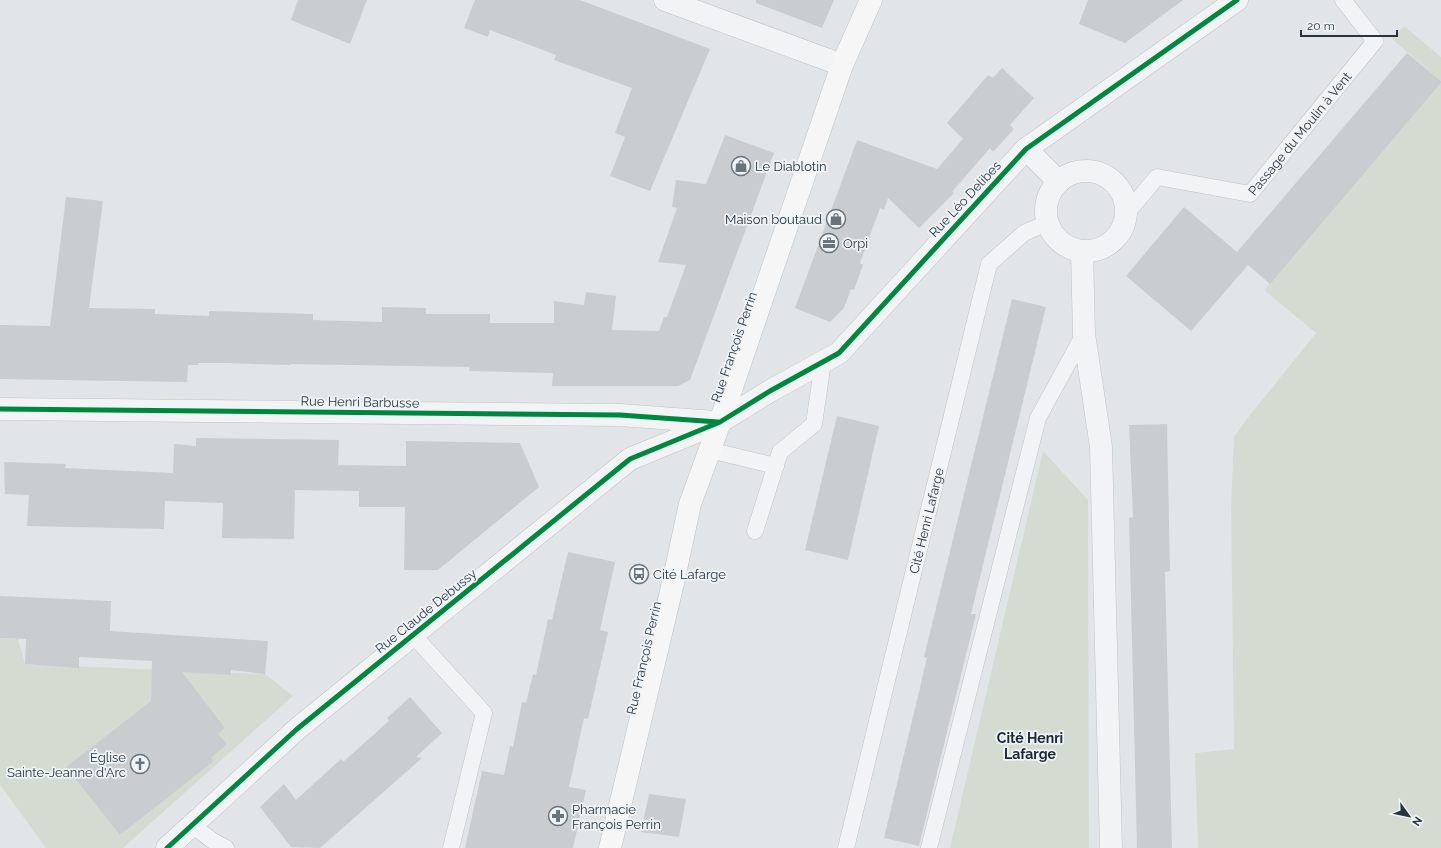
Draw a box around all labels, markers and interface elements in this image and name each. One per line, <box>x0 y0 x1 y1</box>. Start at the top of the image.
scale bar <box>1301 12 1397 38</box>
text: 20 m <box>1307 19 1335 33</box>
street label: Passage du Moulin à Vent <box>1245 68 1355 198</box>
shop icon: Le Diablotin <box>730 155 752 177</box>
street label: Rue Léo Delibes <box>926 158 1004 240</box>
place label: Le Diablotin <box>755 159 827 174</box>
shop icon: Maison boutaud <box>825 208 847 230</box>
place label: Maison boutaud <box>725 212 822 227</box>
office icon: Orpi <box>818 232 840 254</box>
place label: Orpi <box>843 236 868 251</box>
street label: Rue François Perrin <box>708 290 760 404</box>
street label: Rue Henri Barbusse <box>301 393 420 411</box>
street label: Cité Henri Lafarge <box>906 466 946 575</box>
bus stop icon: Cité Lafarge <box>628 563 650 585</box>
street label: Rue Claude Debussy <box>373 566 479 656</box>
place label: Cité Lafarge <box>653 567 726 582</box>
street label: Rue François Perrin <box>624 600 664 716</box>
district label: Cité Henri Lafarge <box>997 730 1063 762</box>
place label: Église Sainte-Jeanne d'Arc <box>7 750 126 780</box>
church icon: Église Sainte-Jeanne d'Arc <box>129 753 151 775</box>
north arrow <box>1389 796 1429 836</box>
place label: Pharmacie François Perrin <box>572 802 661 832</box>
pharmacy icon: Pharmacie François Perrin <box>547 805 569 827</box>
text: N <box>1409 814 1425 828</box>

